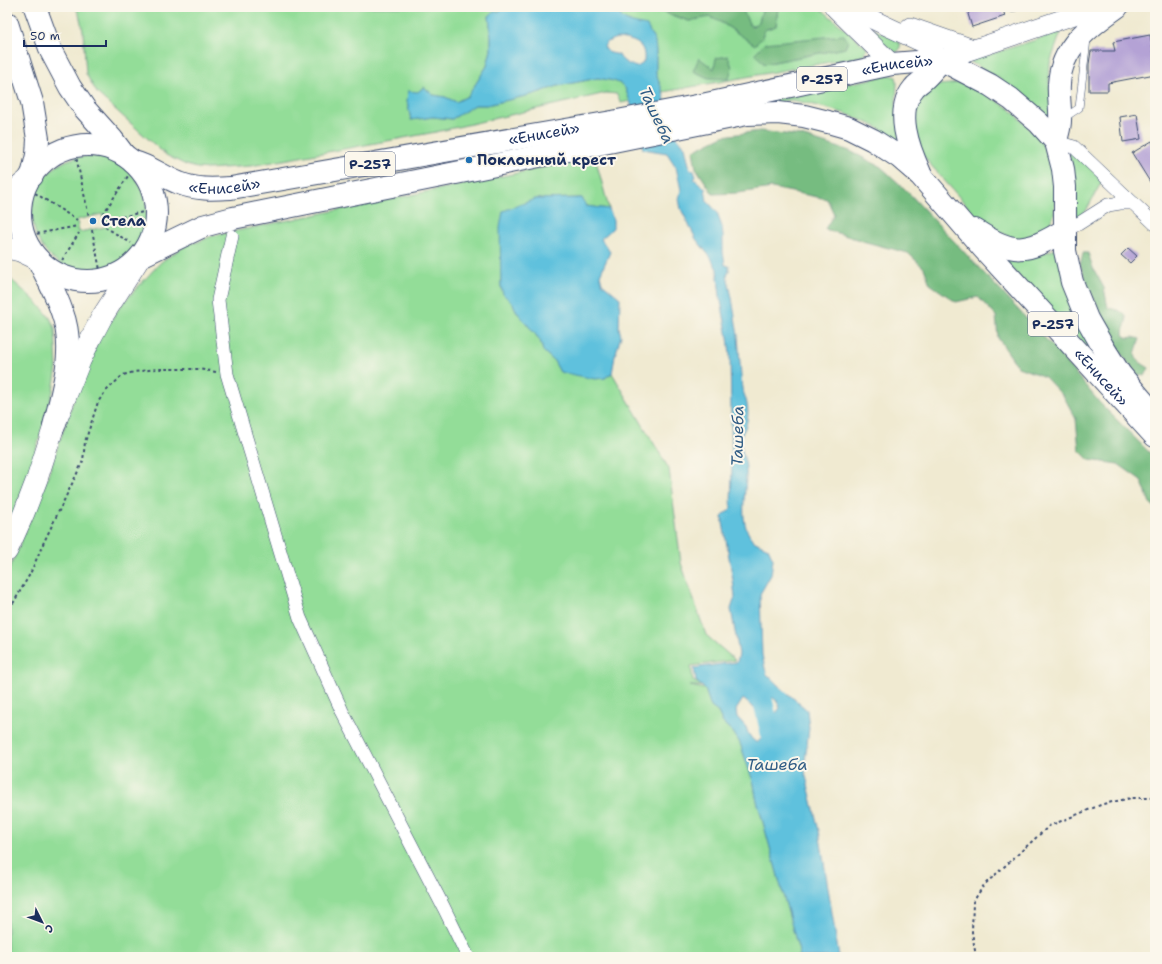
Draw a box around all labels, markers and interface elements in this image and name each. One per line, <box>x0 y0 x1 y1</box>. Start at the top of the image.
scale bar <box>24 22 106 48</box>
text: 50 m <box>30 28 60 44</box>
street label: «Енисей» <box>860 51 934 80</box>
road number: Р-257 <box>797 67 847 91</box>
water label: Ташеба <box>634 83 679 147</box>
street label: «Енисей» <box>507 118 581 150</box>
place label: Поклонный крест <box>477 150 616 170</box>
road number: Р-257 <box>345 152 395 176</box>
marker: Поклонный крест <box>464 155 474 165</box>
street label: «Енисей» <box>187 173 262 199</box>
place label: Стела <box>101 211 147 231</box>
marker: Стела <box>88 216 98 226</box>
road number: Р-257 <box>1028 312 1078 336</box>
street label: «Енисей» <box>1069 344 1133 410</box>
water label: Ташеба <box>726 405 749 467</box>
water label: Ташеба <box>747 754 807 775</box>
north arrow <box>22 902 62 942</box>
text: С <box>41 921 57 936</box>

